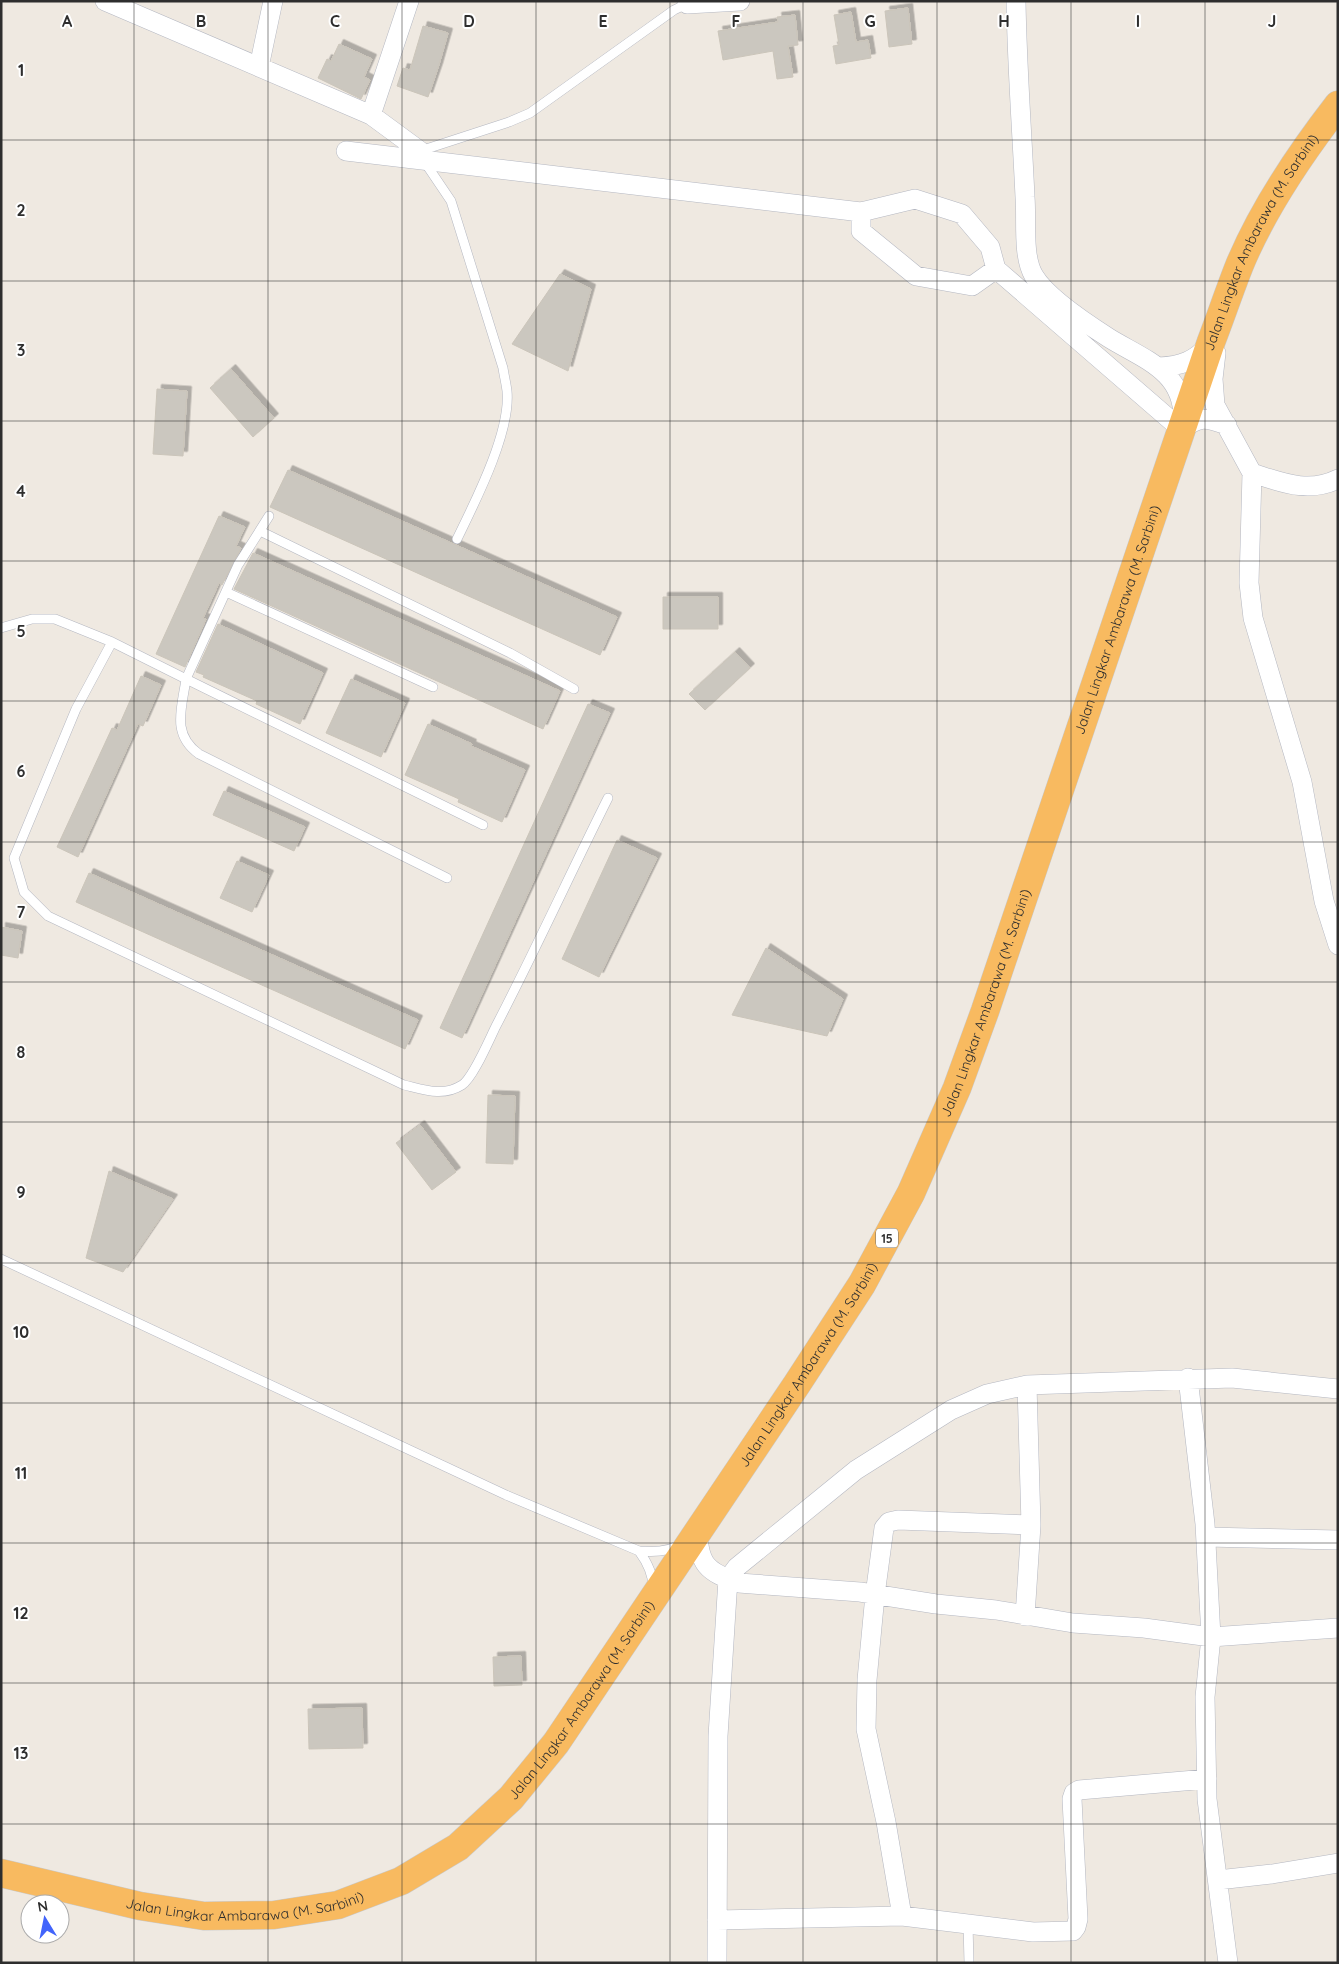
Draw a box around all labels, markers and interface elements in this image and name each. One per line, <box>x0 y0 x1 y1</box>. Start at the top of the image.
text: A <box>62 11 73 31</box>
text: B <box>196 11 206 31</box>
text: C <box>330 11 340 31</box>
text: D <box>463 11 475 31</box>
text: E <box>598 11 608 31</box>
text: F <box>732 11 741 31</box>
text: G <box>864 11 876 31</box>
text: H <box>998 11 1010 31</box>
text: I <box>1136 11 1140 31</box>
text: J <box>1268 11 1276 31</box>
text: 1 <box>18 60 24 80</box>
street label: Jalan Lingkar Ambarawa (M. Sarbini) <box>1200 130 1322 353</box>
text: 2 <box>16 200 26 220</box>
text: 3 <box>17 340 25 360</box>
text: 4 <box>16 481 26 501</box>
street label: Jalan Lingkar Ambarawa (M. Sarbini) <box>1070 503 1164 737</box>
text: 5 <box>16 621 26 641</box>
text: 6 <box>17 761 26 781</box>
street label: Jalan Lingkar Ambarawa (M. Sarbini) <box>937 887 1035 1120</box>
text: 7 <box>17 902 26 922</box>
text: 8 <box>17 1042 26 1062</box>
text: 9 <box>16 1182 26 1202</box>
road number: 15 <box>876 1228 898 1248</box>
street label: Jalan Lingkar Ambarawa (M. Sarbini) <box>735 1259 881 1471</box>
text: 10 <box>13 1322 29 1342</box>
text: 11 <box>15 1463 27 1483</box>
street label: Jalan Lingkar Ambarawa (M. Sarbini) <box>504 1597 658 1804</box>
text: 12 <box>13 1603 29 1623</box>
text: 13 <box>14 1743 28 1763</box>
street label: Jalan Lingkar Ambarawa (M. Sarbini) <box>124 1887 366 1925</box>
north arrow <box>20 1894 70 1944</box>
text: N <box>36 1896 49 1916</box>

